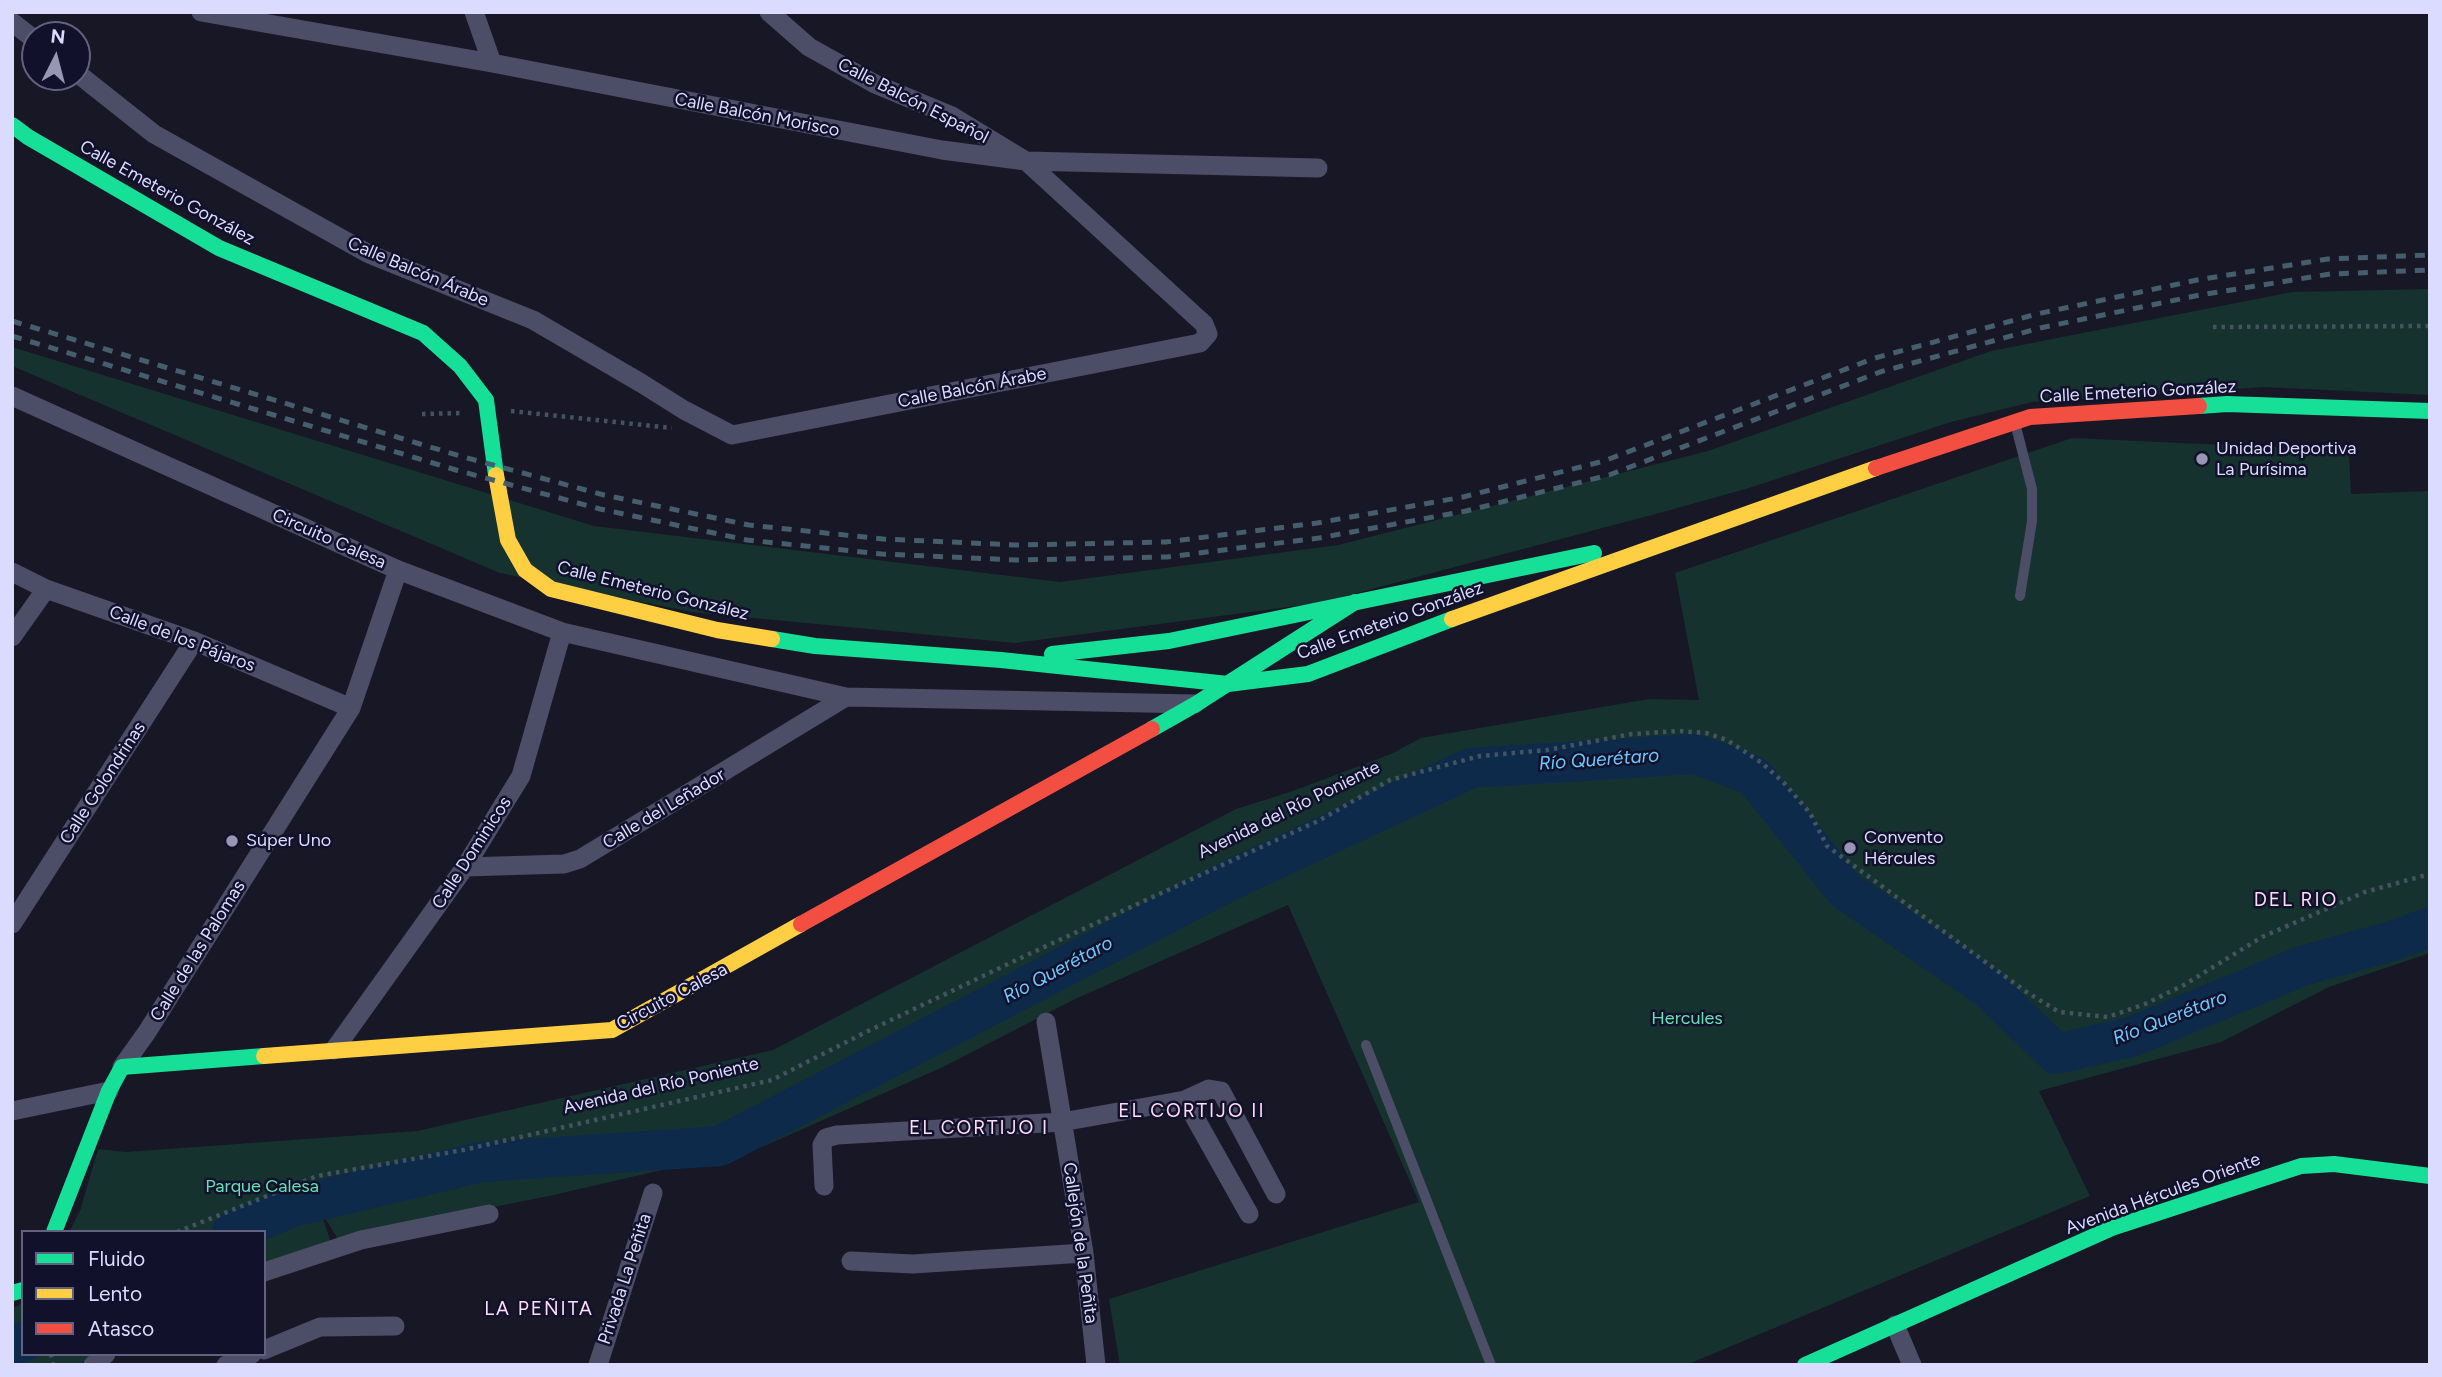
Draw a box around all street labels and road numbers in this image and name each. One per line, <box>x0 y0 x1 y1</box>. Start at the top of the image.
street label: Calle Balcón Español <box>834 54 992 148</box>
street label: Calle Balcón Morisco <box>673 88 841 142</box>
street label: Calle Emeterio González <box>76 136 258 250</box>
street label: Calle Balcón Árabe <box>344 233 492 311</box>
street label: Calle Balcón Árabe <box>896 363 1048 413</box>
street label: Calle Emeterio González <box>2039 376 2237 408</box>
street label: Circuito Calesa <box>269 504 389 574</box>
street label: Calle Emeterio González <box>555 557 751 625</box>
street label: Calle Emeterio González <box>1294 577 1486 665</box>
street label: Calle de los Pájaros <box>106 601 258 677</box>
street label: Calle Golondrinas <box>55 718 151 848</box>
street label: Avenida del Río Poniente <box>1194 756 1384 864</box>
street label: Calle del Leñador <box>599 764 729 854</box>
street label: Calle Dominicos <box>428 793 516 913</box>
street label: Calle de las Palomas <box>146 877 250 1025</box>
street label: Circuito Calesa <box>613 959 731 1035</box>
street label: Avenida del Río Poniente <box>561 1053 761 1119</box>
street label: Avenida Hércules Oriente <box>2063 1149 2263 1239</box>
street label: Callejón de la Peñita <box>1058 1161 1102 1325</box>
street label: Privada La Peñita <box>594 1211 656 1347</box>

